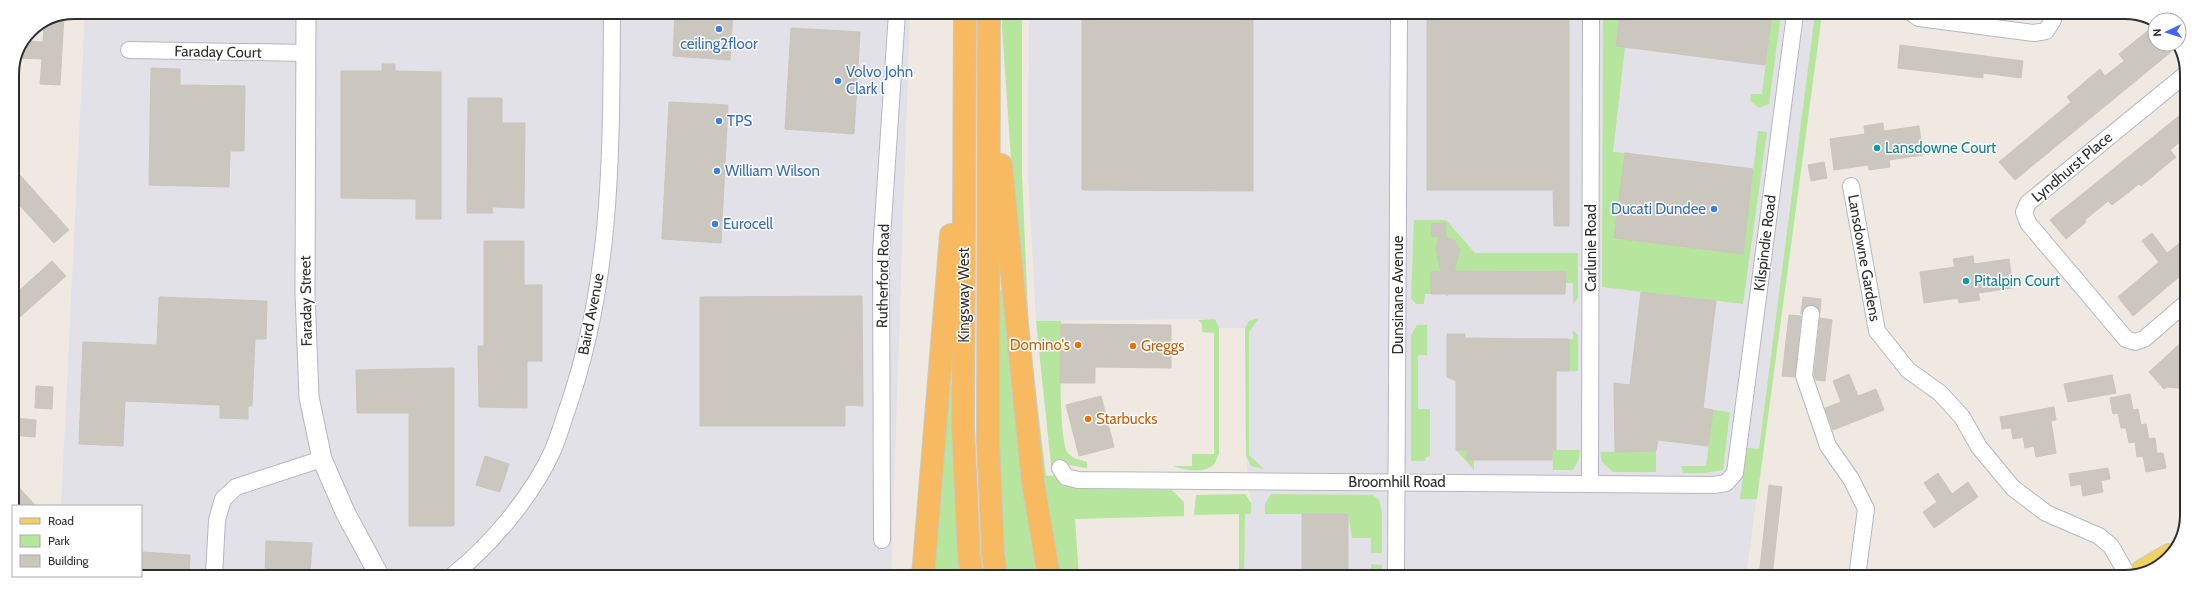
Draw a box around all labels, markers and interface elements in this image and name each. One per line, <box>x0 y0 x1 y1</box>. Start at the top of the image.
north arrow <box>2147 12 2187 52</box>
marker: ceiling2floor <box>714 24 724 34</box>
text: N <box>2150 28 2164 37</box>
place label: ceiling2floor <box>680 35 758 53</box>
street label: Faraday Court <box>174 42 262 62</box>
place label: Volvo John Clark l <box>846 63 913 98</box>
marker: Volvo John Clark l <box>833 76 843 86</box>
place label: TPS <box>727 112 753 130</box>
marker: TPS <box>714 116 724 126</box>
street label: Lyndhurst Place <box>2028 128 2116 206</box>
place label: Lansdowne Court <box>1885 139 1996 157</box>
marker: Lansdowne Court <box>1872 143 1882 153</box>
place label: William Wilson <box>725 162 820 180</box>
marker: William Wilson <box>712 166 722 176</box>
street label: Lansdowne Gardens <box>1844 193 1884 323</box>
street label: Kilspindie Road <box>1750 194 1780 292</box>
place label: Ducati Dundee <box>1611 200 1706 218</box>
street label: Carlunie Road <box>1582 204 1600 292</box>
marker: Ducati Dundee <box>1709 204 1719 214</box>
place label: Eurocell <box>723 215 774 233</box>
marker: Eurocell <box>710 219 720 229</box>
street label: Rutherford Road <box>873 224 893 328</box>
street label: Dunsinane Avenue <box>1389 235 1407 355</box>
street label: Kingsway West <box>955 247 973 343</box>
street label: Faraday Street <box>296 255 316 347</box>
street label: Baird Avenue <box>574 271 608 357</box>
place label: Pitalpin Court <box>1974 272 2060 290</box>
marker: Pitalpin Court <box>1961 276 1971 286</box>
place label: Domino's <box>1010 336 1070 354</box>
place label: Greggs <box>1141 337 1184 355</box>
marker: Domino's <box>1073 340 1083 350</box>
marker: Greggs <box>1128 341 1138 351</box>
place label: Starbucks <box>1096 410 1157 428</box>
marker: Starbucks <box>1083 414 1093 424</box>
street label: Broomhill Road <box>1348 473 1446 491</box>
legend <box>12 505 142 577</box>
text: Road <box>48 513 74 528</box>
text: Park <box>48 533 70 548</box>
text: Building <box>48 553 90 568</box>

